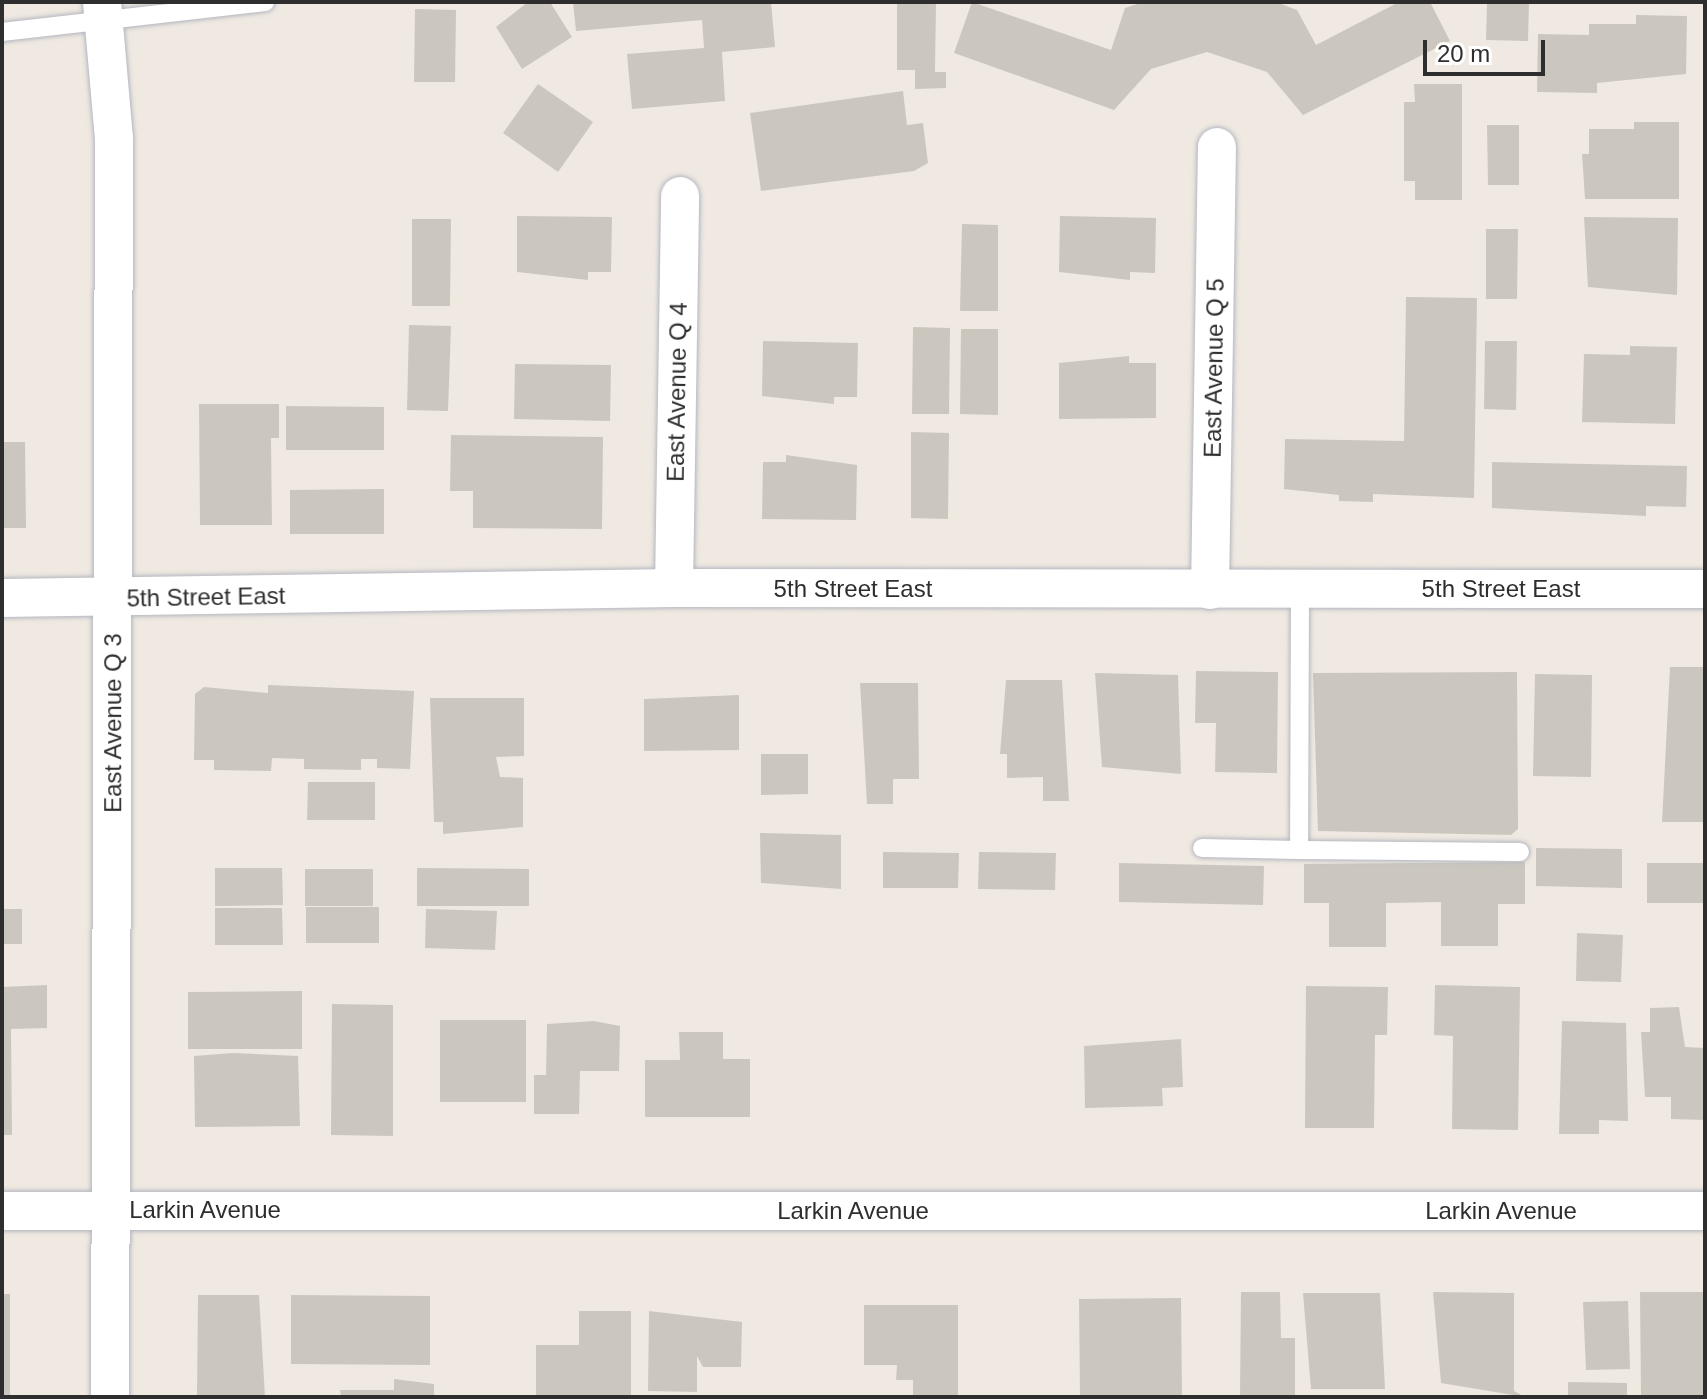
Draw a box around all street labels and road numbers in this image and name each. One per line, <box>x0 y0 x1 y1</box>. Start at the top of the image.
street label: East Avenue Q 5 <box>1198 277 1230 459</box>
street label: East Avenue Q 4 <box>661 301 693 483</box>
street label: 5th Street East <box>774 575 932 603</box>
street label: 5th Street East <box>1422 575 1580 603</box>
street label: 5th Street East <box>126 581 286 613</box>
street label: East Avenue Q 3 <box>99 632 127 814</box>
street label: Larkin Avenue <box>128 1196 282 1224</box>
street label: Larkin Avenue <box>776 1197 930 1225</box>
street label: Larkin Avenue <box>1424 1197 1578 1225</box>

